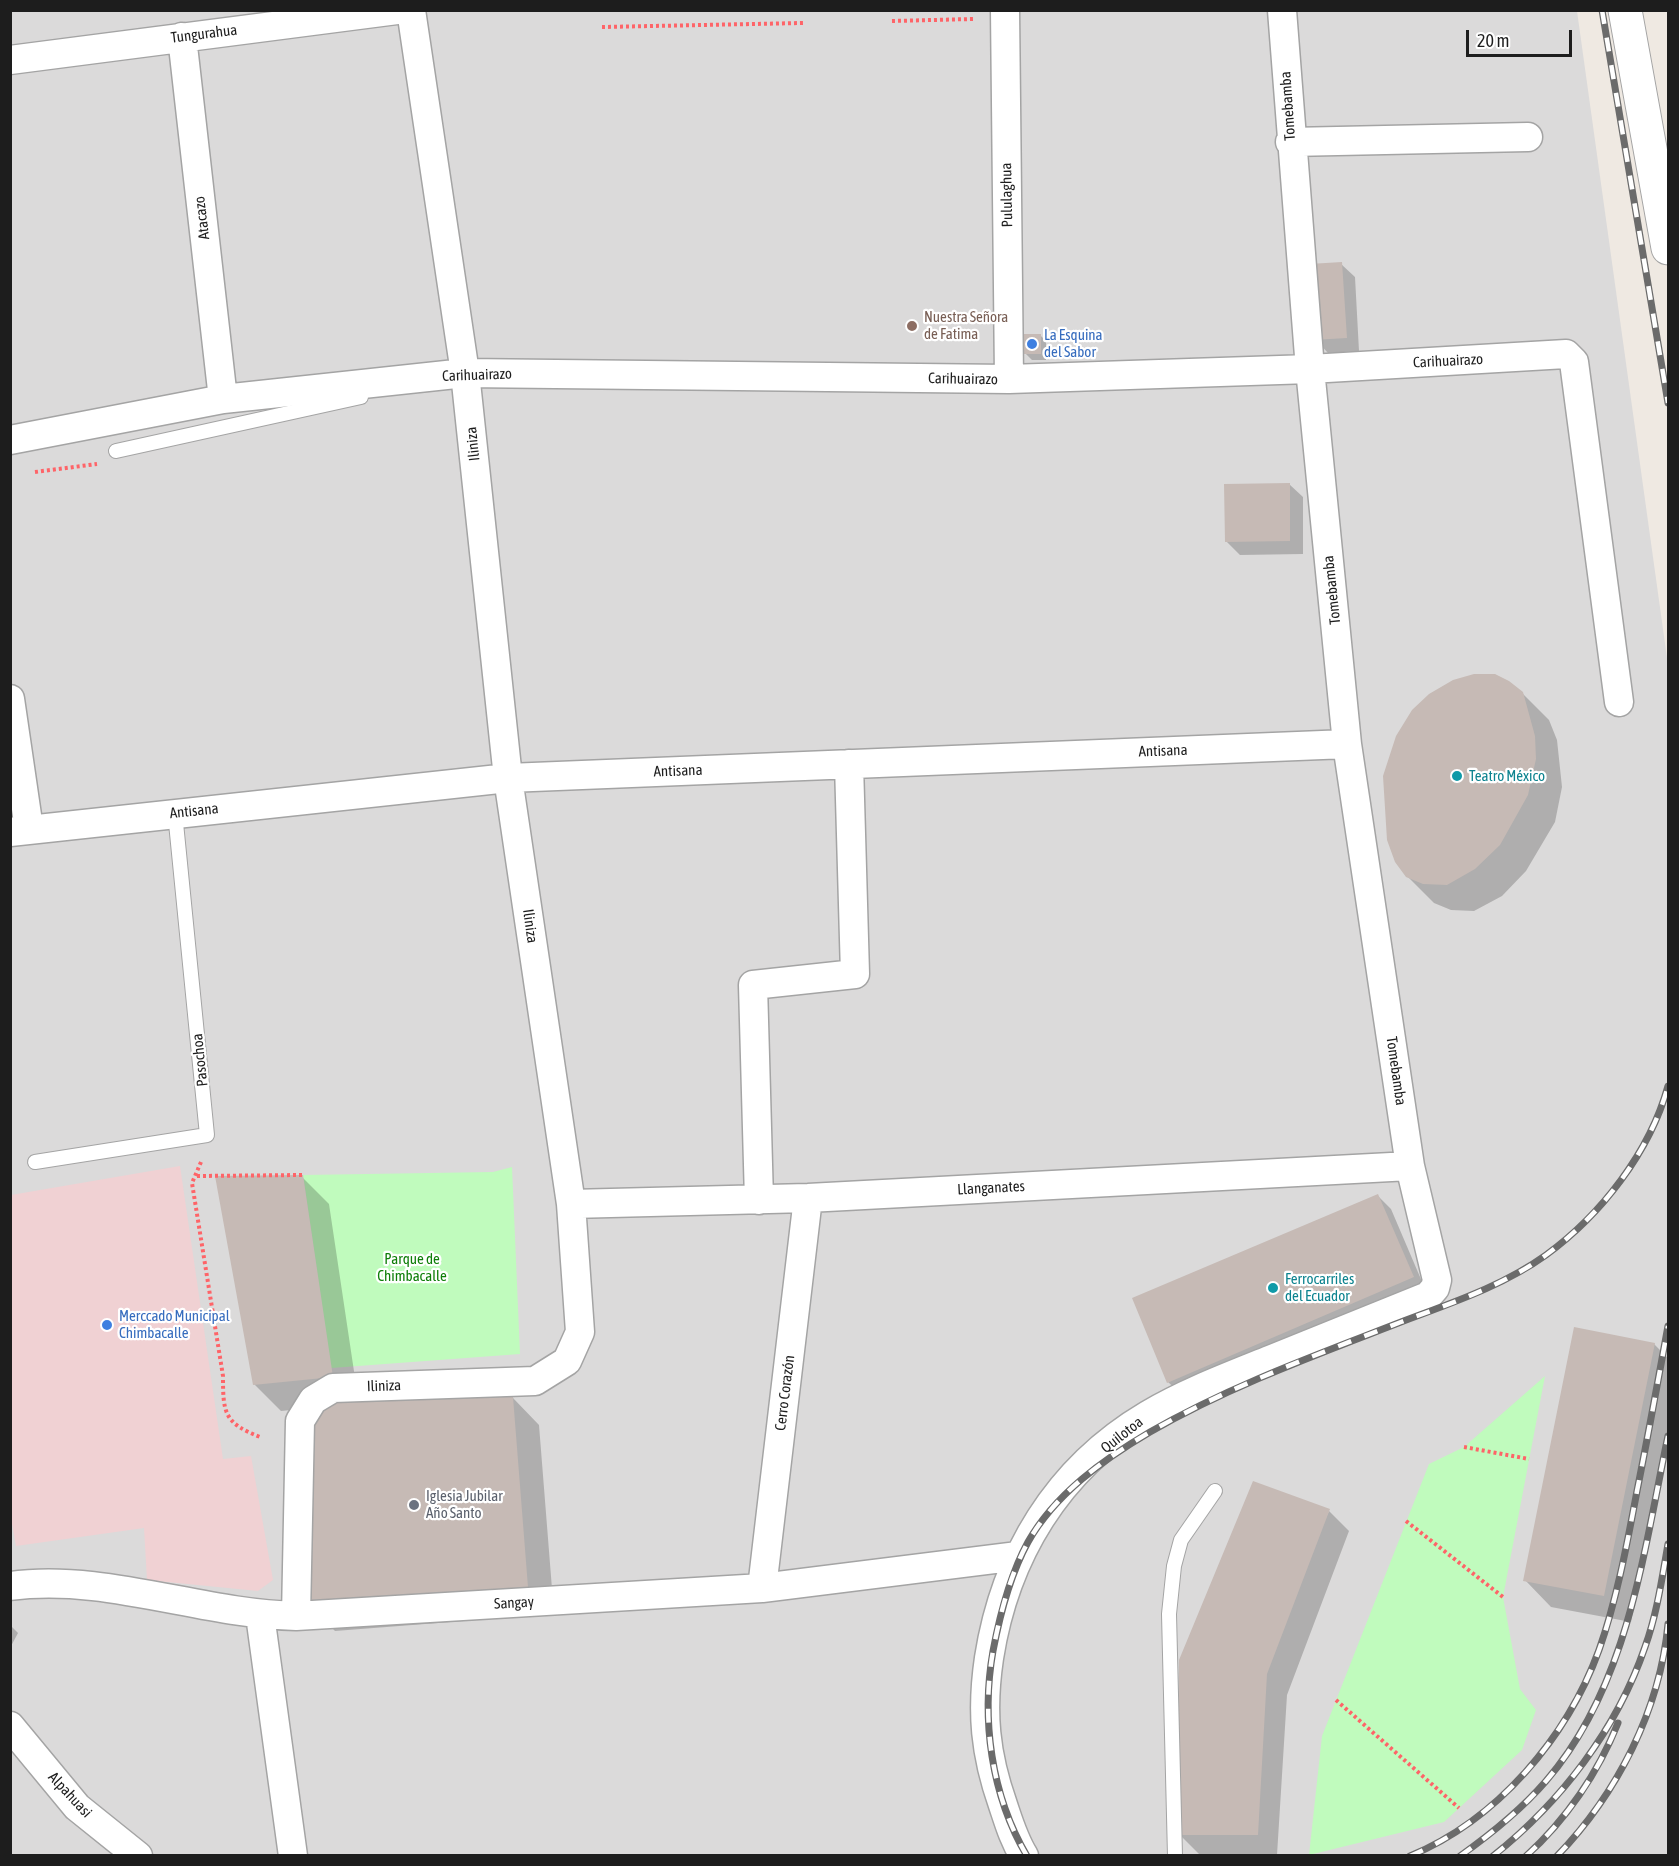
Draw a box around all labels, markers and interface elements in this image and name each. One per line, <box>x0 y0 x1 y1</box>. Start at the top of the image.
scale bar <box>1469 18 1576 56</box>
street label: Tungurahua <box>170 21 238 47</box>
text: 20 m <box>1477 30 1509 51</box>
street label: Tomebamba <box>1277 71 1299 141</box>
street label: Pululaghua <box>997 162 1017 228</box>
street label: Atacazo <box>190 195 214 241</box>
place label: Nuestra Señora de Fatima <box>924 308 1008 343</box>
marker: Nuestra Señora de Fatima <box>905 319 919 333</box>
place label: La Esquina del Sabor <box>1044 326 1103 361</box>
marker: La Esquina del Sabor <box>1025 337 1039 351</box>
street label: Carihuairazo <box>1413 350 1483 372</box>
street label: Carihuairazo <box>442 365 512 385</box>
street label: Carihuairazo <box>928 369 998 389</box>
street label: Iliniza <box>462 426 484 462</box>
street label: Tomebamba <box>1319 555 1345 625</box>
street label: Antisana <box>1138 741 1188 761</box>
street label: Antisana <box>653 761 703 781</box>
place label: Teatro México <box>1469 767 1545 785</box>
marker: Teatro México <box>1450 769 1464 783</box>
street label: Antisana <box>169 799 219 823</box>
street label: Iliniza <box>519 908 541 944</box>
street label: Pasochoa <box>188 1033 212 1087</box>
street label: Tomebamba <box>1382 1035 1410 1107</box>
street label: Llanganates <box>957 1177 1025 1199</box>
park label: Parque de Chimbacalle <box>377 1250 447 1285</box>
place label: Ferrocarriles del Ecuador <box>1285 1270 1354 1305</box>
marker: Ferrocarriles del Ecuador <box>1266 1281 1280 1295</box>
place label: Merccado Municipal Chimbacalle <box>119 1307 230 1342</box>
marker: Merccado Municipal Chimbacalle <box>100 1318 114 1332</box>
street label: Cerro Corazón <box>771 1354 799 1432</box>
street label: Iliniza <box>367 1376 401 1396</box>
street label: Quilotoa <box>1097 1413 1147 1457</box>
place label: Iglesia Jubilar Año Santo <box>426 1487 503 1522</box>
marker: Iglesia Jubilar Año Santo <box>407 1498 421 1512</box>
street label: Sangay <box>494 1593 534 1613</box>
street label: Alpahuasi <box>44 1769 96 1821</box>

